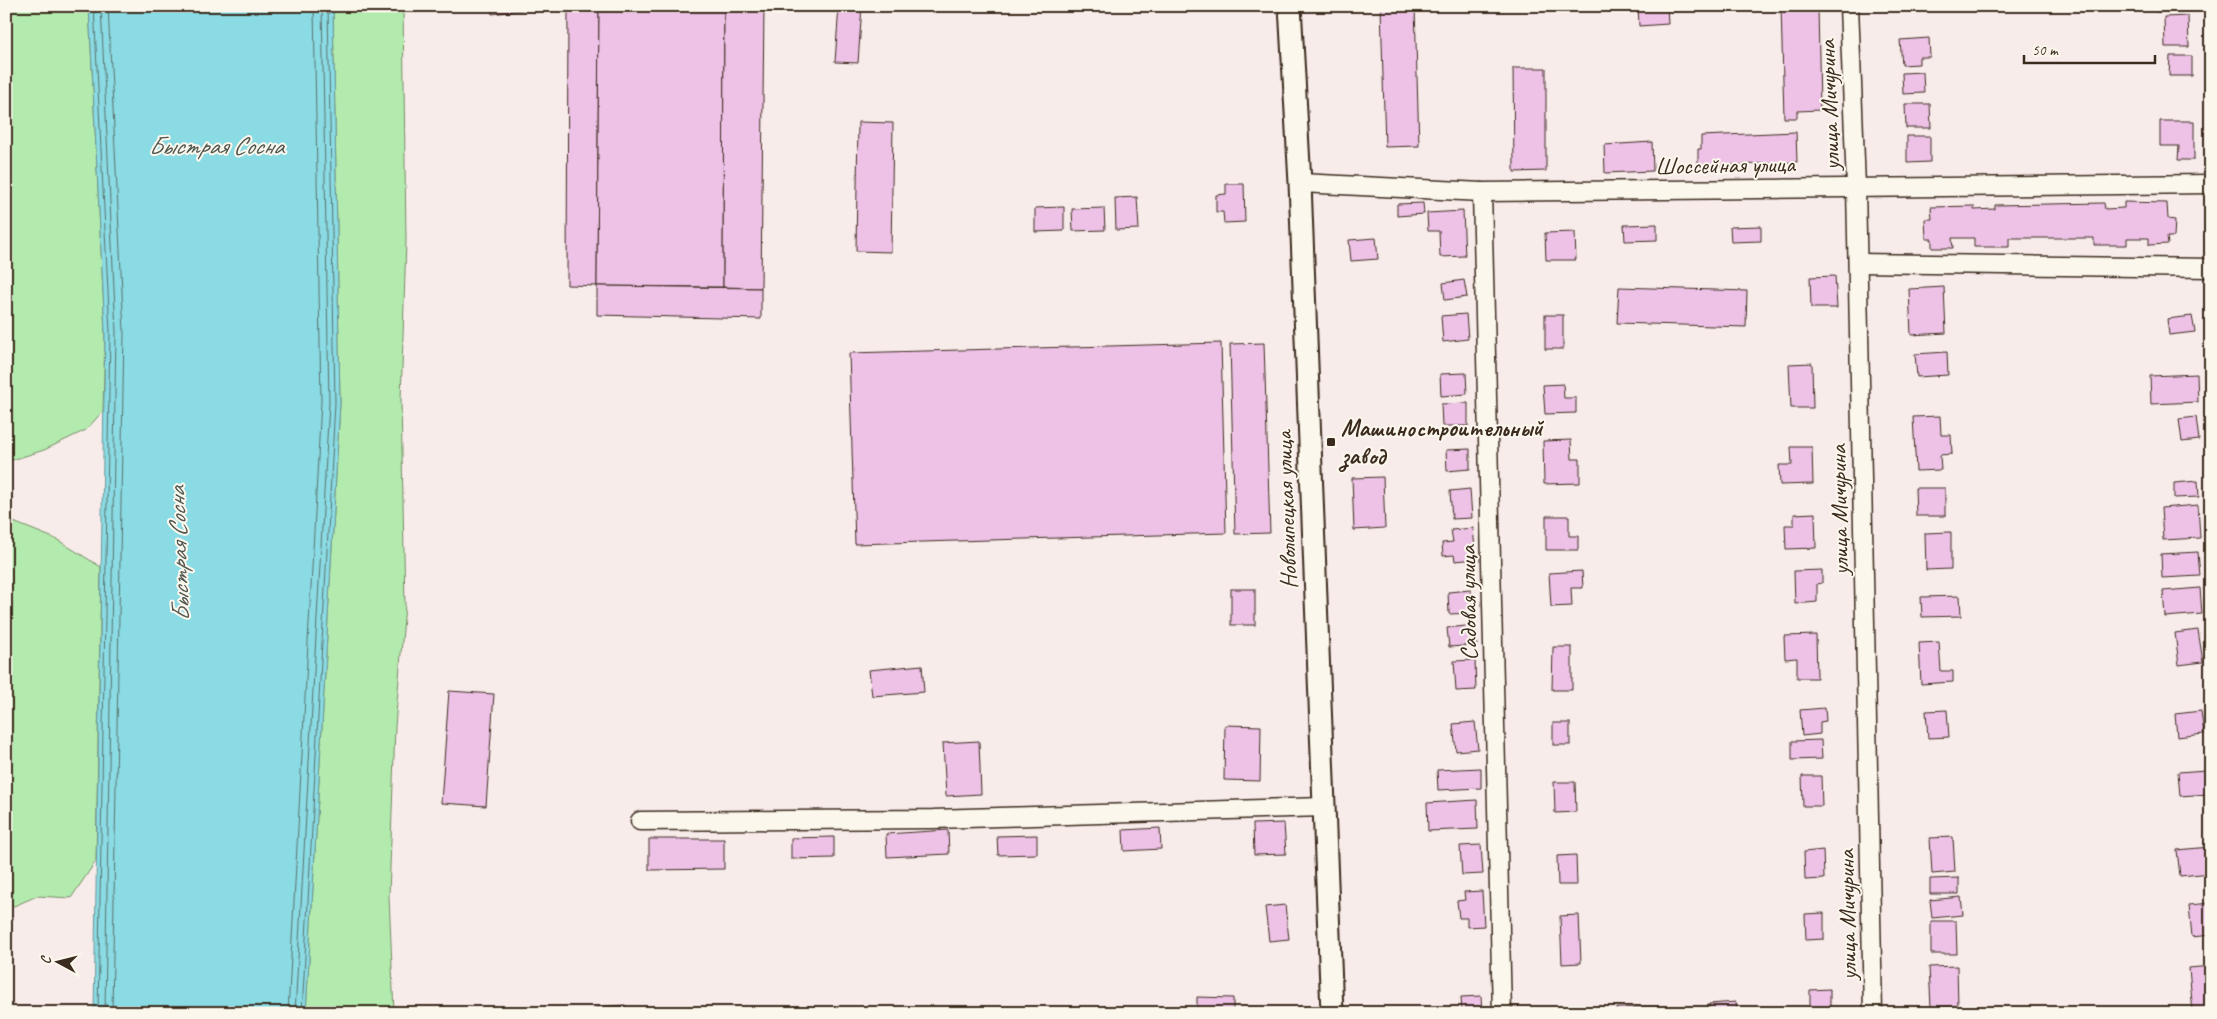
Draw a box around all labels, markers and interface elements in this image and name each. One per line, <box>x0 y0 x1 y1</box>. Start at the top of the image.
scale bar <box>2024 32 2156 64</box>
street label: улица Мичурина <box>1812 38 1846 173</box>
text: 50 m <box>2032 41 2059 60</box>
water label: Быстрая Сосна <box>148 130 286 162</box>
street label: Шоссейная улица <box>1655 149 1796 181</box>
place label: Машиностроительный завод <box>1338 413 1545 472</box>
street label: Новолипецкая улица <box>1268 428 1304 590</box>
marker: Машиностроительный завод <box>1325 436 1337 448</box>
street label: улица Мичурина <box>1823 443 1855 578</box>
water label: Быстрая Сосна <box>161 484 197 622</box>
street label: Садовая улица <box>1452 544 1484 661</box>
street label: улица Мичурина <box>1831 848 1863 983</box>
north arrow <box>32 936 82 986</box>
text: С <box>37 954 55 965</box>

